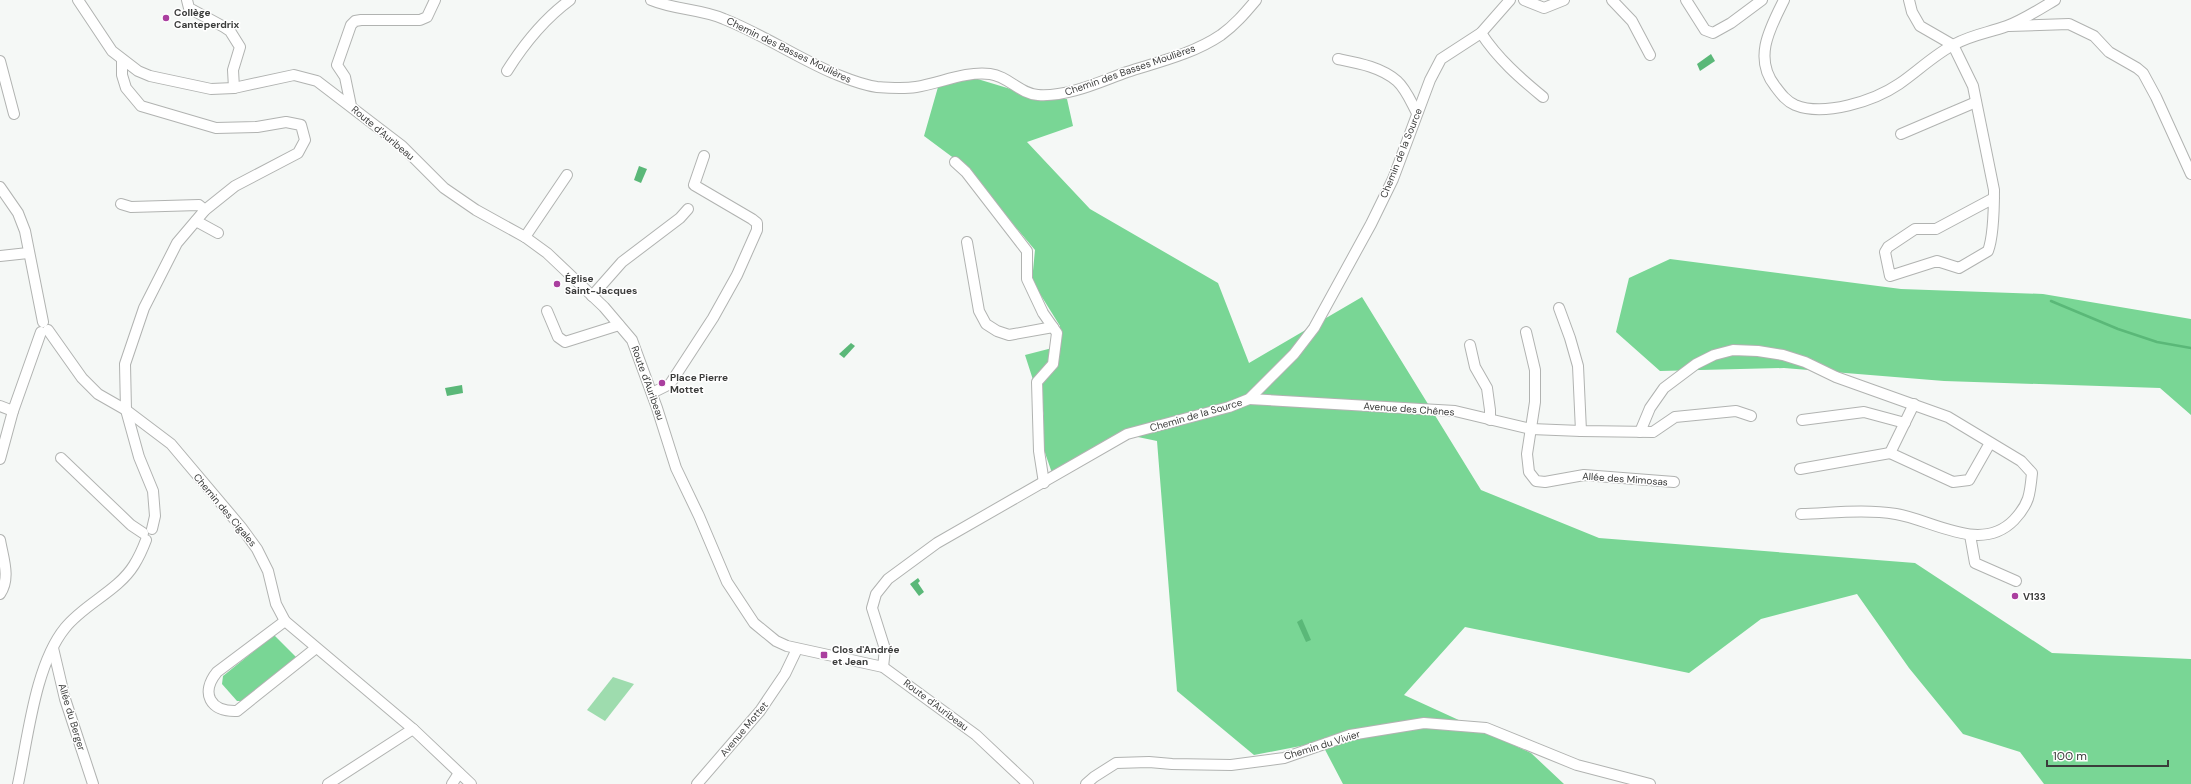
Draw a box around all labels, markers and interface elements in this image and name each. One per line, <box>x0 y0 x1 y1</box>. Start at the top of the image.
place label: Collège Canteperdrix <box>174 6 240 31</box>
marker: Collège Canteperdrix <box>161 13 171 23</box>
street label: Chemin des Basses Moulières <box>724 14 854 86</box>
street label: Chemin des Basses Moulières <box>1063 41 1197 99</box>
street label: Route d'Auribeau <box>349 103 417 163</box>
street label: Chemin de la Source <box>1377 106 1425 200</box>
place label: Église Saint-Jacques <box>565 272 637 297</box>
marker: Église Saint-Jacques <box>552 279 562 289</box>
street label: Route d'Auribeau <box>629 344 668 422</box>
place label: Place Pierre Mottet <box>670 371 728 396</box>
marker: Place Pierre Mottet <box>657 378 667 388</box>
street label: Chemin de la Source <box>1148 395 1244 434</box>
street label: Avenue des Chênes <box>1363 399 1455 419</box>
street label: Allée des Mimosas <box>1582 470 1668 488</box>
street label: Chemin des Cigales <box>191 471 259 549</box>
place label: V133 <box>2023 590 2046 603</box>
marker: V133 <box>2010 591 2020 601</box>
place label: Clos d'Andrée et Jean <box>832 643 900 668</box>
marker: Clos d'Andrée et Jean <box>819 650 829 660</box>
street label: Route d'Auribeau <box>901 676 971 734</box>
street label: Allée du Berger <box>56 682 89 753</box>
street label: Avenue Mottet <box>717 699 771 759</box>
street label: Chemin du Vivier <box>1282 727 1362 763</box>
scale bar <box>2047 742 2168 768</box>
text: 100 m <box>2053 748 2087 764</box>

